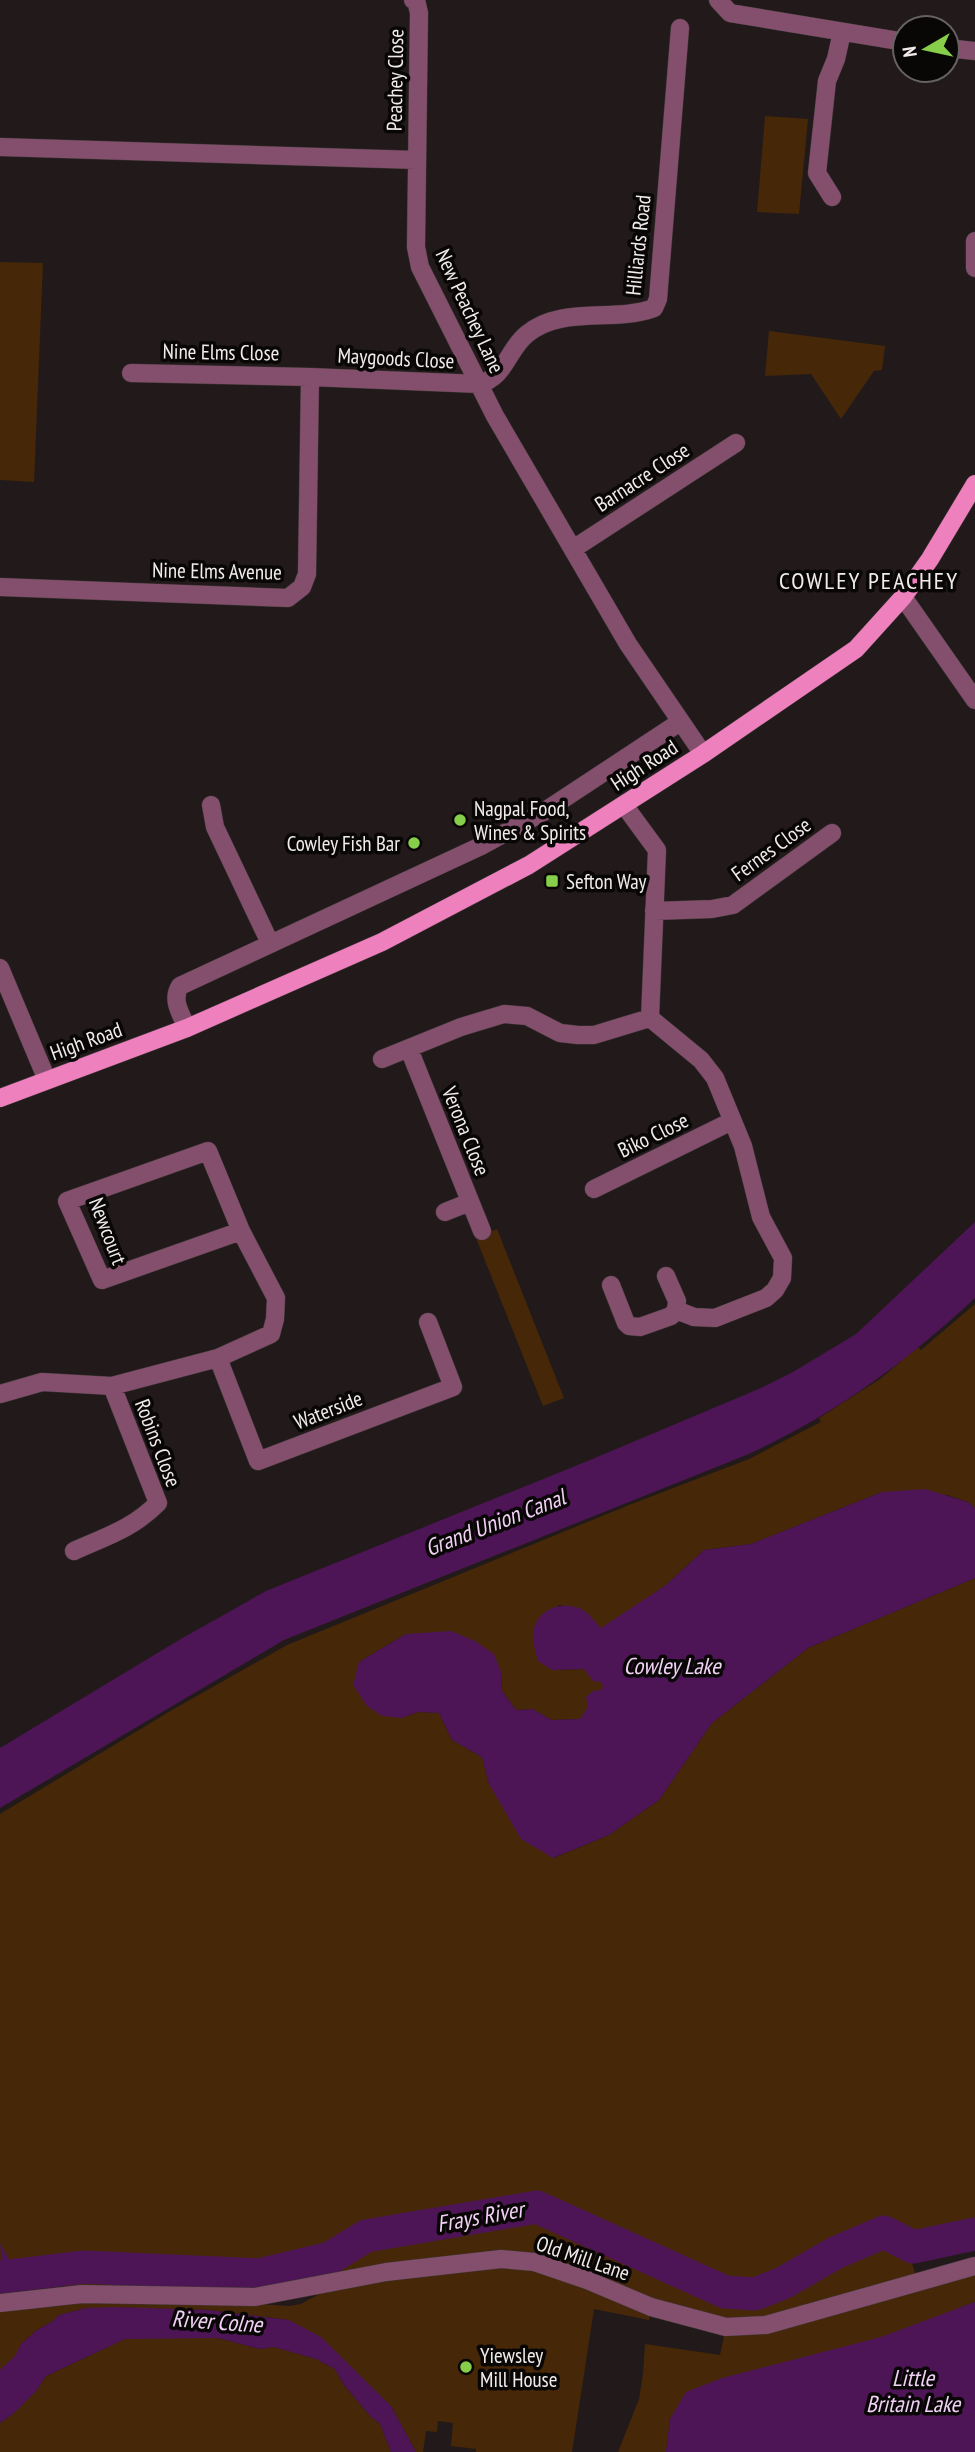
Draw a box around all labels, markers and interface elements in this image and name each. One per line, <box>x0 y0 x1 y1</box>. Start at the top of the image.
north arrow <box>891 14 961 84</box>
street label: Peachey Close <box>381 29 409 131</box>
text: N <box>897 45 922 59</box>
street label: Hilliards Road <box>619 193 657 297</box>
street label: New Peachey Lane <box>430 245 510 377</box>
street label: Nine Elms Close <box>162 337 280 367</box>
street label: Maygoods Close <box>337 341 455 375</box>
street label: Barnacre Close <box>590 436 694 518</box>
street label: Nine Elms Avenue <box>152 556 282 586</box>
district label: COWLEY PEACHEY <box>779 565 959 596</box>
street label: High Road <box>605 733 683 797</box>
place label: Nagpal Food, Wines & Spirits <box>474 795 586 846</box>
street label: Fernes Close <box>726 811 816 887</box>
marker: Nagpal Food, Wines & Spirits <box>452 812 468 828</box>
place label: Cowley Fish Bar <box>287 830 400 857</box>
marker: Cowley Fish Bar <box>406 835 422 851</box>
place label: Sefton Way <box>566 868 647 895</box>
marker: Sefton Way <box>544 873 560 889</box>
street label: High Road <box>46 1016 126 1066</box>
street label: Verona Close <box>436 1082 496 1179</box>
street label: Biko Close <box>613 1106 693 1164</box>
street label: Newcourt <box>83 1194 133 1268</box>
street label: Waterside <box>290 1385 366 1435</box>
street label: Robins Close <box>129 1395 187 1491</box>
water label: Grand Union Canal <box>421 1481 572 1562</box>
water label: Cowley Lake <box>623 1651 722 1680</box>
water label: Frays River <box>435 2194 529 2238</box>
street label: Old Mill Lane <box>533 2229 633 2287</box>
water label: River Colne <box>171 2303 265 2339</box>
place label: Yiewsley Mill House <box>480 2342 557 2393</box>
marker: Yiewsley Mill House <box>458 2359 474 2375</box>
water label: Little Britain Lake <box>866 2363 962 2418</box>

